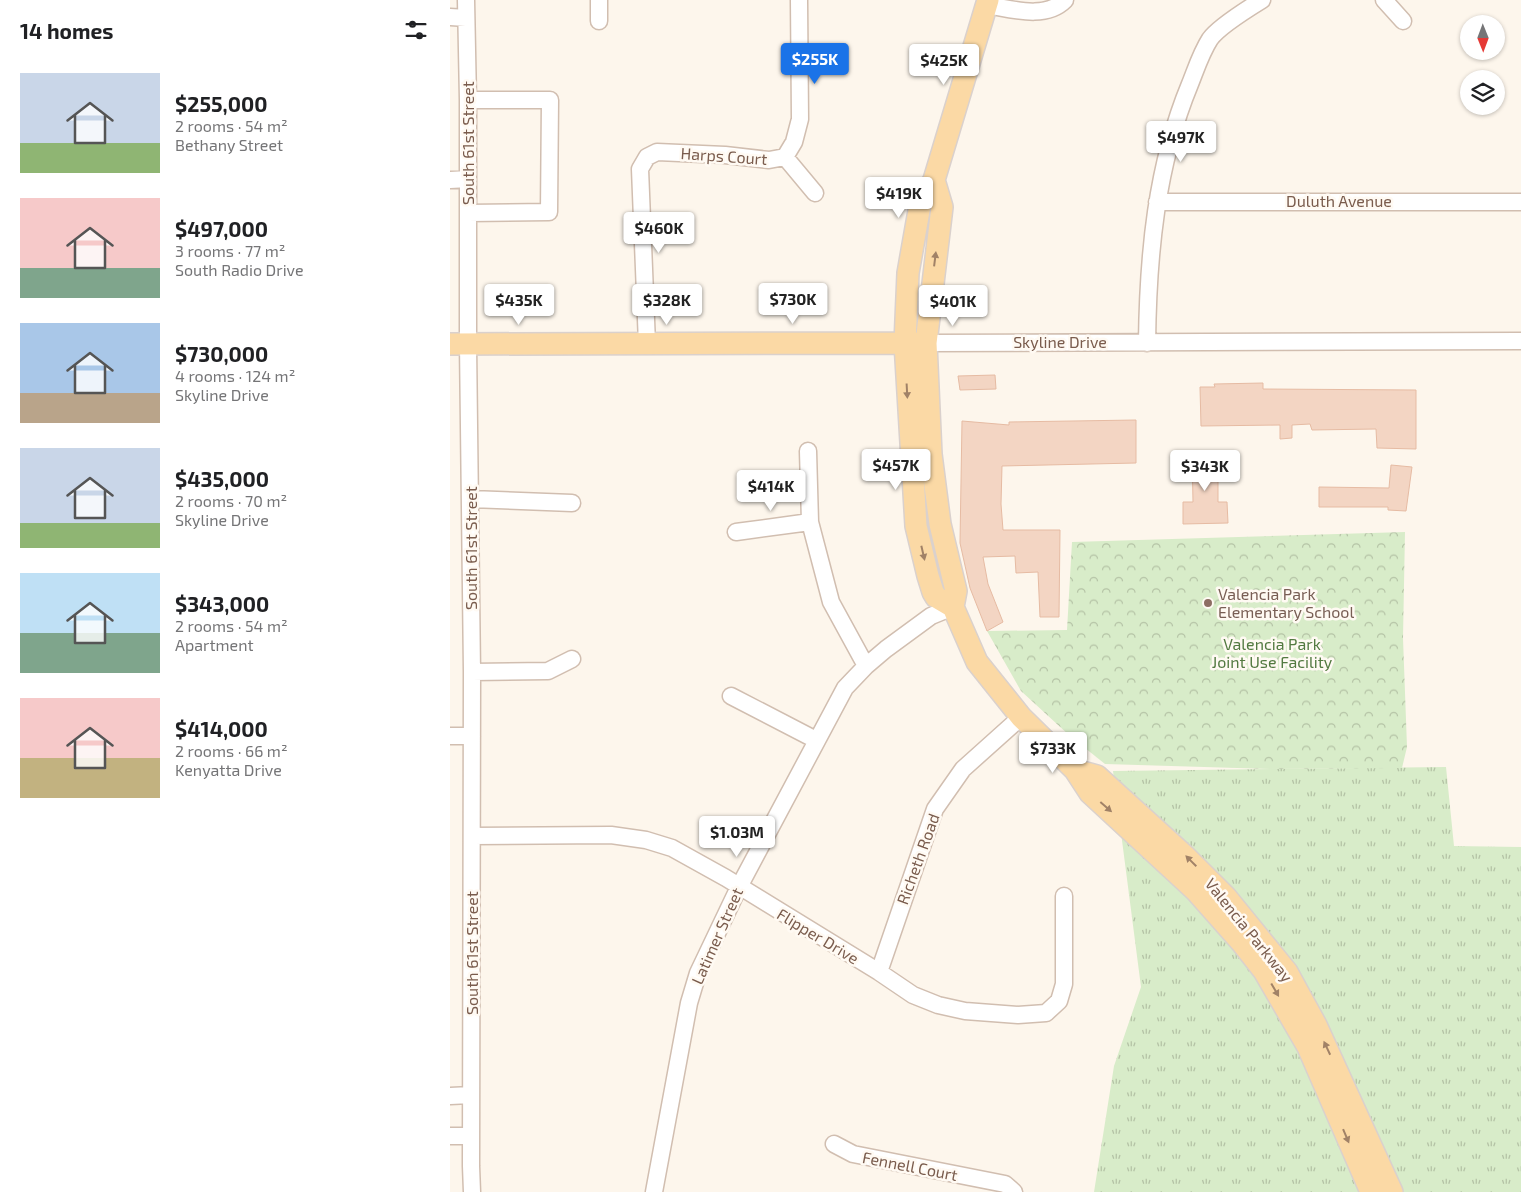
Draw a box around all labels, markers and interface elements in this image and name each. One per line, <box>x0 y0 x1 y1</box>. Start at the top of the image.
north arrow <box>1460 15 1505 60</box>
map controls <box>1460 15 1505 115</box>
icon: filters <box>402 16 430 44</box>
text: 14 homes <box>20 18 114 43</box>
pin: $255K <box>780 42 850 85</box>
pin: $425K <box>909 44 979 86</box>
text: $255K <box>792 49 838 68</box>
text: $425K <box>920 50 968 69</box>
button: layers <box>1460 70 1505 115</box>
street label: South 61st Street <box>458 81 477 205</box>
text: $255,000 <box>175 91 267 116</box>
icon: home <box>60 93 120 153</box>
text: 2 rooms · 54 m² <box>175 116 288 135</box>
pin: $497K <box>1146 120 1216 163</box>
text: $497K <box>1157 127 1205 146</box>
text: Bethany Street <box>175 135 283 154</box>
street label: Harps Court <box>680 143 768 168</box>
pin: $419K <box>864 176 934 219</box>
text: $419K <box>876 183 922 202</box>
street label: Duluth Avenue <box>1286 191 1392 210</box>
pin: $460K <box>624 212 694 254</box>
text: $497,000 <box>175 216 268 241</box>
icon: home <box>60 218 120 278</box>
text: $460K <box>634 218 684 237</box>
text: 3 rooms · 77 m² <box>175 241 286 260</box>
one-way arrow <box>932 251 940 267</box>
text: South Radio Drive <box>175 260 304 279</box>
pin: $730K <box>758 282 828 325</box>
pin: $435K <box>484 284 554 326</box>
pin: $328K <box>632 284 702 326</box>
pin: $401K <box>918 284 988 327</box>
text: $730K <box>769 289 817 308</box>
text: $435K <box>495 290 543 309</box>
text: $328K <box>643 290 691 309</box>
text: $401K <box>930 291 976 310</box>
street label: Skyline Drive <box>1013 332 1107 351</box>
text: $730,000 <box>175 341 268 366</box>
icon: home <box>60 343 120 403</box>
text: 4 rooms · 124 m² <box>175 366 295 385</box>
one-way arrow <box>904 384 912 400</box>
text: Skyline Drive <box>175 385 269 404</box>
pin: $457K <box>861 448 931 491</box>
pin: $343K <box>1170 450 1240 492</box>
text: $457K <box>873 455 919 474</box>
text: $343K <box>1181 456 1229 475</box>
text: $435,000 <box>175 466 269 491</box>
icon: home <box>60 468 120 528</box>
pin: $414K <box>736 470 806 512</box>
text: $414K <box>748 476 794 495</box>
street label: South 61st Street <box>461 486 480 610</box>
text: 2 rooms · 70 m² <box>175 491 287 510</box>
text: Skyline Drive <box>175 510 269 529</box>
one-way arrow <box>919 545 927 561</box>
place label: Valencia Park Elementary School <box>1218 584 1354 621</box>
text: $343,000 <box>175 591 269 616</box>
icon: home <box>60 593 120 653</box>
marker: Valencia Park Elementary School <box>1202 597 1214 609</box>
text: 2 rooms · 54 m² <box>175 616 288 635</box>
park label: Valencia Park Joint Use Facility <box>1212 634 1333 671</box>
text: Apartment <box>175 635 254 654</box>
text: $414,000 <box>175 716 268 741</box>
icon: home <box>60 718 120 778</box>
pin: $733K <box>1018 732 1088 774</box>
text: $733K <box>1030 738 1076 757</box>
text: 2 rooms · 66 m² <box>175 741 288 760</box>
text: Kenyatta Drive <box>175 760 282 779</box>
one-way arrow <box>1100 801 1112 813</box>
street label: Richeth Road <box>892 811 943 907</box>
pin: $1.03M <box>696 816 778 858</box>
text: $1.03M <box>710 822 764 841</box>
one-way arrow <box>1185 855 1197 867</box>
street label: Valencia Parkway <box>1202 874 1297 986</box>
street label: Latimer Street <box>687 885 746 987</box>
street label: South 61st Street <box>462 891 481 1015</box>
street label: Flipper Drive <box>774 904 863 967</box>
one-way arrow <box>1270 984 1279 997</box>
one-way arrow <box>1322 1041 1330 1055</box>
one-way arrow <box>1343 1129 1351 1143</box>
street label: Fennell Court <box>861 1147 959 1184</box>

